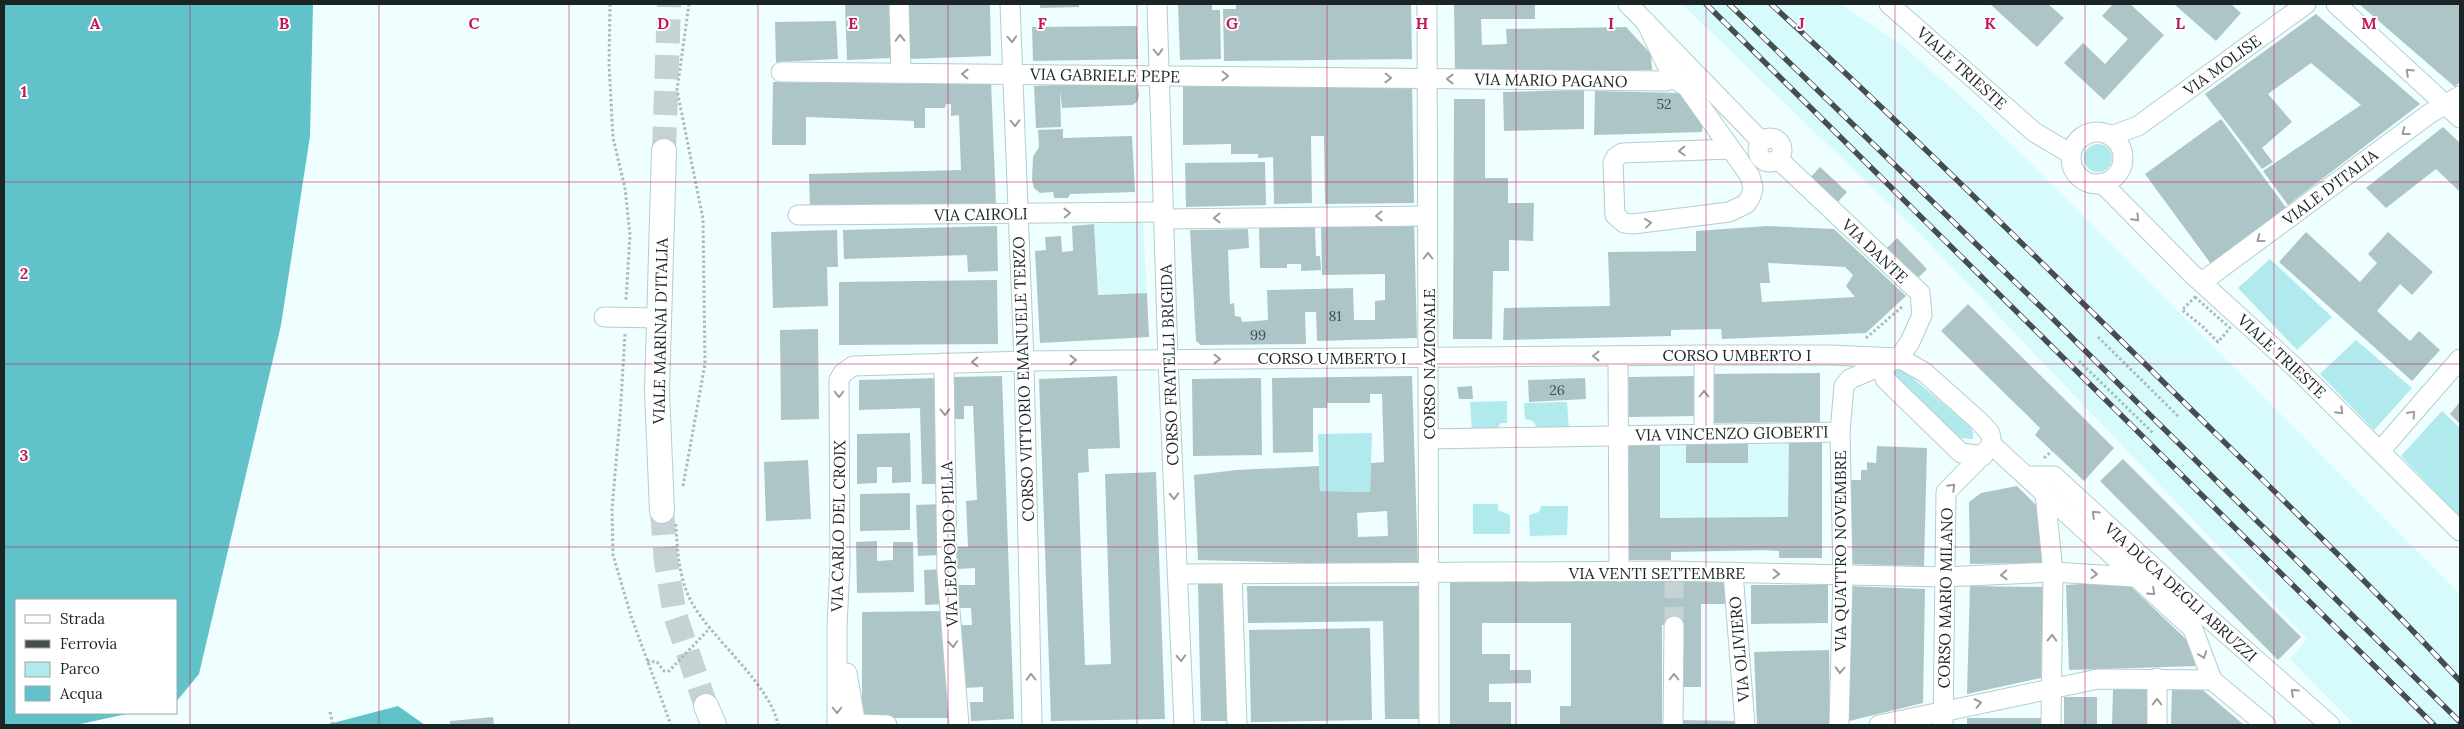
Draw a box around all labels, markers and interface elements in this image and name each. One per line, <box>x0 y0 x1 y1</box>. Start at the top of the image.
text: A <box>90 13 101 33</box>
text: B <box>279 13 290 33</box>
text: C <box>468 13 480 33</box>
text: D <box>657 13 669 33</box>
text: E <box>848 13 858 33</box>
text: F <box>1037 13 1047 33</box>
text: G <box>1226 13 1238 33</box>
text: H <box>1416 13 1429 33</box>
text: I <box>1608 13 1614 33</box>
text: J <box>1797 13 1805 33</box>
text: K <box>1984 13 1996 33</box>
text: L <box>2175 13 2185 33</box>
text: M <box>2361 13 2377 33</box>
street label: VIALE TRIESTE <box>1912 22 2011 114</box>
street label: VIA MOLISE <box>2179 30 2265 100</box>
one-way arrow <box>895 34 905 42</box>
one-way arrow <box>1007 35 1018 43</box>
one-way arrow <box>1153 49 1164 57</box>
street label: VIA GABRIELE PEPE <box>1029 64 1180 86</box>
one-way arrow <box>960 69 968 79</box>
street label: VIA MARIO PAGANO <box>1473 69 1628 91</box>
one-way arrow <box>2406 69 2415 78</box>
one-way arrow <box>1222 71 1230 82</box>
one-way arrow <box>1384 73 1392 83</box>
one-way arrow <box>1446 74 1454 84</box>
text: 1 <box>21 81 27 101</box>
house number: 52 <box>1656 95 1672 113</box>
one-way arrow <box>1010 119 1021 127</box>
one-way arrow <box>2401 126 2411 135</box>
street label: VIALE D'ITALIA <box>2278 144 2382 230</box>
one-way arrow <box>1678 146 1686 156</box>
street label: VIA CAIROLI <box>933 203 1028 225</box>
one-way arrow <box>1063 207 1071 218</box>
one-way arrow <box>1375 211 1383 221</box>
one-way arrow <box>2131 212 2140 221</box>
one-way arrow <box>1213 213 1220 223</box>
street label: VIA DANTE <box>1837 214 1912 287</box>
one-way arrow <box>1644 218 1652 228</box>
one-way arrow <box>2256 233 2266 242</box>
street label: CORSO VITTORIO EMANUELE TERZO <box>1008 236 1038 522</box>
street label: VIALE MARINAI D'ITALIA <box>648 237 672 425</box>
one-way arrow <box>1423 252 1433 260</box>
text: 2 <box>20 263 28 283</box>
street label: CORSO FRATELLI BRIGIDA <box>1155 263 1183 466</box>
street label: CORSO NAZIONALE <box>1419 288 1439 440</box>
house number: 81 <box>1329 307 1341 325</box>
street label: VIALE TRIESTE <box>2233 309 2331 402</box>
house number: 99 <box>1250 326 1266 344</box>
street label: CORSO UMBERTO I <box>1663 345 1811 365</box>
street label: CORSO UMBERTO I <box>1258 348 1406 368</box>
one-way arrow <box>1592 351 1600 361</box>
one-way arrow <box>1214 354 1221 364</box>
one-way arrow <box>1070 355 1077 365</box>
one-way arrow <box>971 357 979 367</box>
house number: 26 <box>1549 381 1565 399</box>
one-way arrow <box>834 390 844 398</box>
one-way arrow <box>1699 390 1709 398</box>
one-way arrow <box>2334 405 2343 414</box>
one-way arrow <box>940 408 950 416</box>
one-way arrow <box>2406 411 2415 420</box>
street label: VIA VINCENZO GIOBERTI <box>1634 421 1829 445</box>
street label: VIA CARLO DEL CROIX <box>826 439 850 613</box>
text: 3 <box>20 445 29 465</box>
street label: VIA QUATTRO NOVEMBRE <box>1830 450 1850 652</box>
street label: VIA LEOPOLDO PILLA <box>936 460 962 628</box>
one-way arrow <box>1946 484 1955 493</box>
one-way arrow <box>1169 492 1179 500</box>
street label: CORSO MARIO MILANO <box>1933 507 1957 689</box>
one-way arrow <box>2092 511 2101 520</box>
street label: VIA DUCA DEGLI ABRUZZI <box>2100 518 2261 666</box>
street label: VIA VENTI SETTEMBRE <box>1568 563 1745 583</box>
one-way arrow <box>1772 568 1780 579</box>
one-way arrow <box>2000 569 2008 580</box>
one-way arrow <box>2090 569 2098 580</box>
one-way arrow <box>2147 586 2156 595</box>
street label: VIA OLIVIERO <box>1724 595 1754 704</box>
legend <box>15 599 178 714</box>
text: Strada <box>60 609 105 628</box>
text: Ferrovia <box>60 634 118 653</box>
one-way arrow <box>2047 634 2057 642</box>
one-way arrow <box>947 640 958 648</box>
one-way arrow <box>2196 650 2207 659</box>
one-way arrow <box>1176 654 1187 662</box>
text: Parco <box>60 659 100 678</box>
one-way arrow <box>1835 666 1846 674</box>
one-way arrow <box>1026 672 1036 680</box>
one-way arrow <box>1669 672 1679 680</box>
text: Acqua <box>59 684 103 703</box>
one-way arrow <box>2291 689 2300 698</box>
one-way arrow <box>2152 697 2162 705</box>
one-way arrow <box>1973 698 1982 708</box>
one-way arrow <box>832 706 842 714</box>

